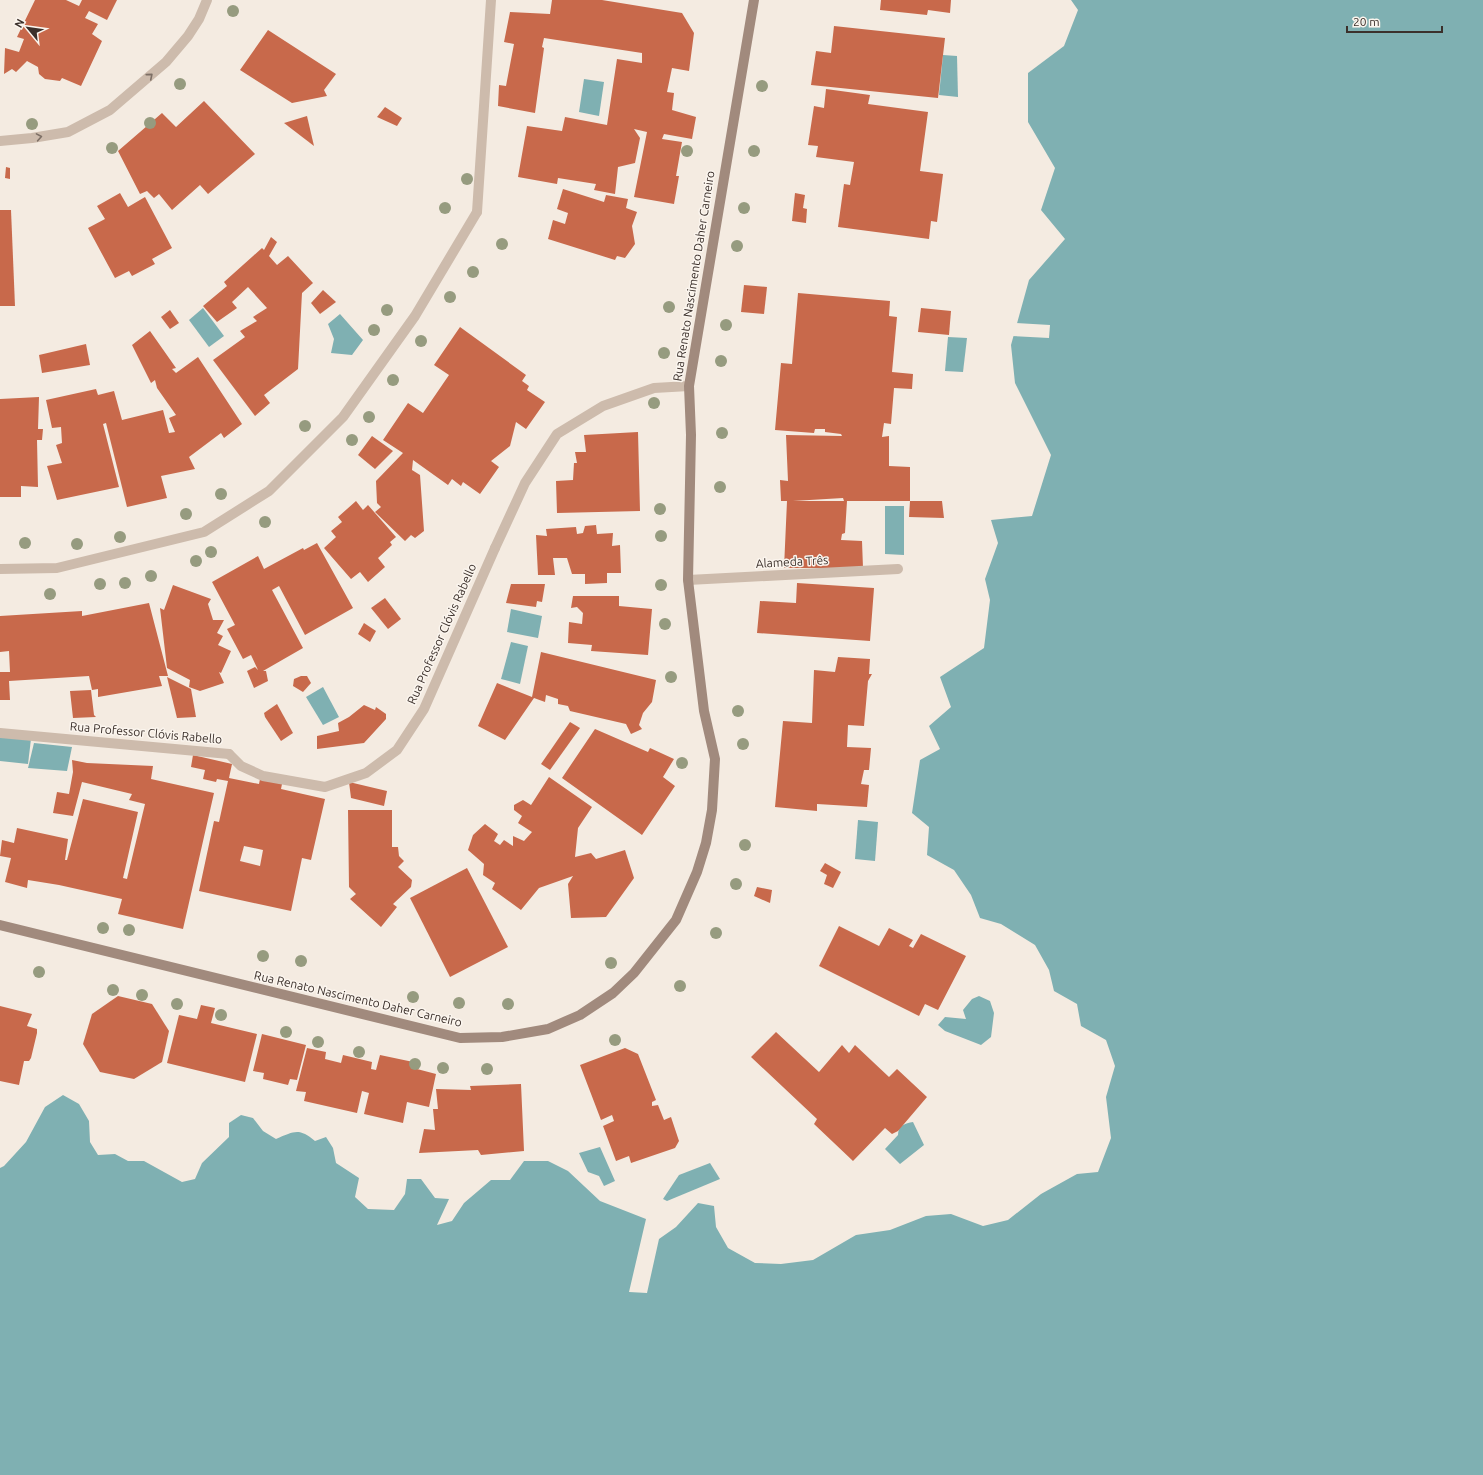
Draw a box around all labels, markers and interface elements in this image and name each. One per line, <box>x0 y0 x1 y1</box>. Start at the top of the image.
north arrow <box>8 8 48 48</box>
scale bar <box>1347 8 1442 34</box>
text: 20 m <box>1353 15 1380 28</box>
text: N <box>12 17 26 30</box>
one-way arrow <box>146 73 153 80</box>
one-way arrow <box>36 133 42 142</box>
street label: Rua Renato Nascimento Daher Carneiro <box>670 170 717 382</box>
street label: Alameda Três <box>755 553 829 570</box>
street label: Rua Professor Clóvis Rabello <box>405 561 479 706</box>
street label: Rua Professor Clóvis Rabello <box>69 719 223 746</box>
street label: Rua Renato Nascimento Daher Carneiro <box>253 968 463 1029</box>

